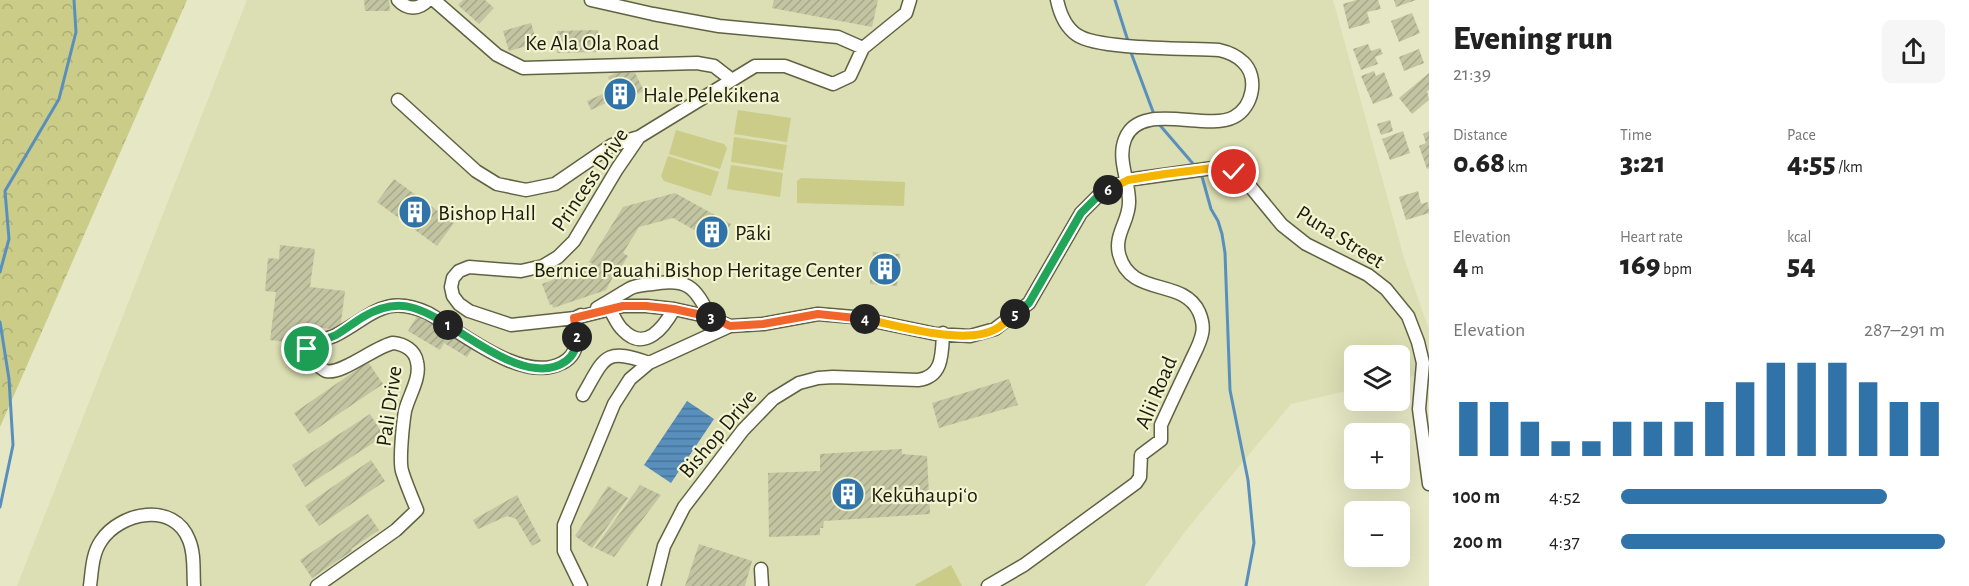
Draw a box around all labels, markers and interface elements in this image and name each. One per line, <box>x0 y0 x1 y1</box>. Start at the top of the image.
button: share <box>1882 20 1945 83</box>
text: Evening run <box>1453 23 1613 56</box>
street label: Ke Ala Ola Road <box>525 32 659 54</box>
text: 21:39 <box>1453 64 1491 84</box>
building icon: Hale Pelekikena <box>602 76 638 112</box>
place label: Hale Pelekikena <box>643 84 780 106</box>
street label: Princess Drive <box>547 124 632 235</box>
text: Distance <box>1453 127 1507 143</box>
text: Time <box>1620 127 1652 143</box>
text: Pace <box>1787 127 1816 143</box>
pin <box>1208 146 1259 197</box>
text: 0.68 <box>1453 148 1505 178</box>
text: 3:21 <box>1620 148 1665 178</box>
text: 4:55 <box>1787 148 1836 178</box>
icon: check <box>1217 155 1250 188</box>
text: km <box>1505 159 1528 175</box>
text: /km <box>1836 159 1863 175</box>
pin: 6 <box>1093 175 1123 205</box>
text: 6 <box>1104 182 1112 198</box>
building icon: Bishop Hall <box>397 194 433 230</box>
street label: Puna Street <box>1293 201 1388 272</box>
place label: Bishop Hall <box>438 202 536 224</box>
building icon: Pāki <box>694 214 730 250</box>
place label: Pāki <box>735 222 771 244</box>
text: Elevation <box>1453 229 1511 245</box>
text: Heart rate <box>1620 229 1683 245</box>
text: kcal <box>1787 229 1811 245</box>
text: 4 <box>1453 250 1468 280</box>
text: 169 <box>1620 250 1660 280</box>
text: 54 <box>1787 250 1816 280</box>
building icon: Bernice Pauahi Bishop Heritage Center <box>867 251 903 287</box>
place label: Bernice Pauahi Bishop Heritage Center <box>534 259 862 281</box>
text: m <box>1468 261 1484 277</box>
text: bpm <box>1660 261 1692 277</box>
pin: 5 <box>1000 299 1030 329</box>
pin: 3 <box>696 302 726 332</box>
pin: 4 <box>850 304 880 334</box>
text: 5 <box>1012 306 1018 322</box>
text: 3 <box>708 309 714 325</box>
pin: 1 <box>433 310 463 340</box>
text: 4 <box>861 311 869 327</box>
text: 1 <box>445 317 451 333</box>
text: Elevation <box>1453 320 1525 340</box>
text: 287–291 m <box>1864 320 1945 340</box>
pin: 2 <box>562 322 592 352</box>
pin <box>281 323 332 374</box>
text: 2 <box>573 329 581 345</box>
icon: arrive <box>290 332 323 365</box>
map controls <box>1344 345 1410 567</box>
button: layers <box>1344 345 1410 411</box>
street label: Alii Road <box>1131 353 1181 432</box>
street label: Pali Drive <box>372 364 406 448</box>
street label: Bishop Drive <box>675 385 761 482</box>
button: + <box>1344 423 1410 489</box>
building icon: Kekūhaupiʻo <box>830 476 866 512</box>
place label: Kekūhaupiʻo <box>871 484 978 506</box>
text: 100 m <box>1453 487 1500 507</box>
text: 4:52 <box>1549 487 1581 507</box>
button: − <box>1344 501 1410 567</box>
text: 200 m <box>1453 532 1502 552</box>
text: 4:37 <box>1549 532 1580 552</box>

